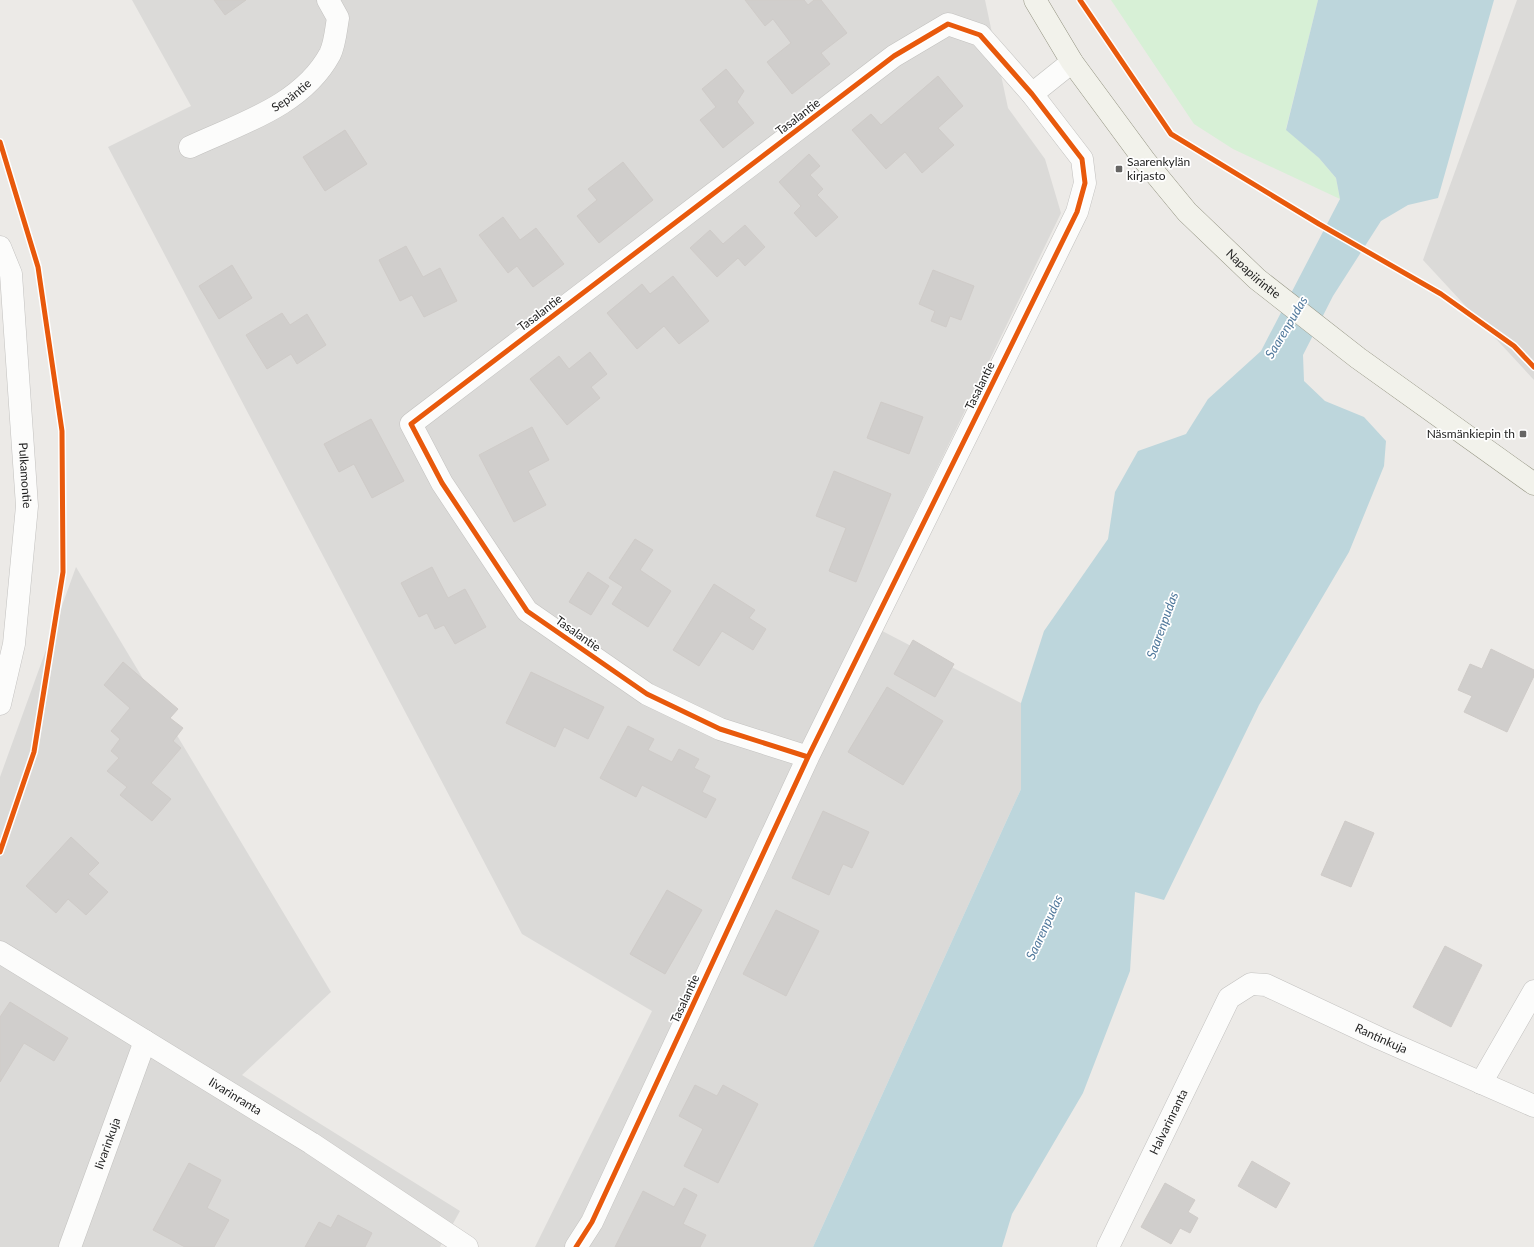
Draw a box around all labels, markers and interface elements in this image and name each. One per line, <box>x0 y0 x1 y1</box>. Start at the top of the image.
street label: Sepäntie <box>269 76 314 115</box>
street label: Tasalantie <box>772 95 823 138</box>
place label: Saarenkylän kirjasto <box>1127 154 1190 183</box>
marker: Saarenkylän kirjasto <box>1114 164 1124 174</box>
street label: Napapiirintie <box>1223 246 1284 302</box>
street label: Tasalantie <box>514 291 565 334</box>
water label: Saarenpudas <box>1261 293 1311 361</box>
street label: Tasalantie <box>961 359 998 412</box>
place label: Näsmänkiepin th <box>1427 426 1515 441</box>
marker: Näsmänkiepin th <box>1518 429 1528 439</box>
street label: Pulkamontie <box>16 442 35 509</box>
water label: Saarenpudas <box>1143 590 1181 660</box>
street label: Tasalantie <box>553 613 604 655</box>
water label: Saarenpudas <box>1022 892 1066 962</box>
street label: Tasalantie <box>667 972 702 1026</box>
street label: Rantinkuja <box>1353 1020 1410 1057</box>
street label: Iivarinranta <box>206 1074 265 1118</box>
street label: Halvarinranta <box>1146 1087 1191 1157</box>
street label: Iivarinkuja <box>91 1116 123 1171</box>

